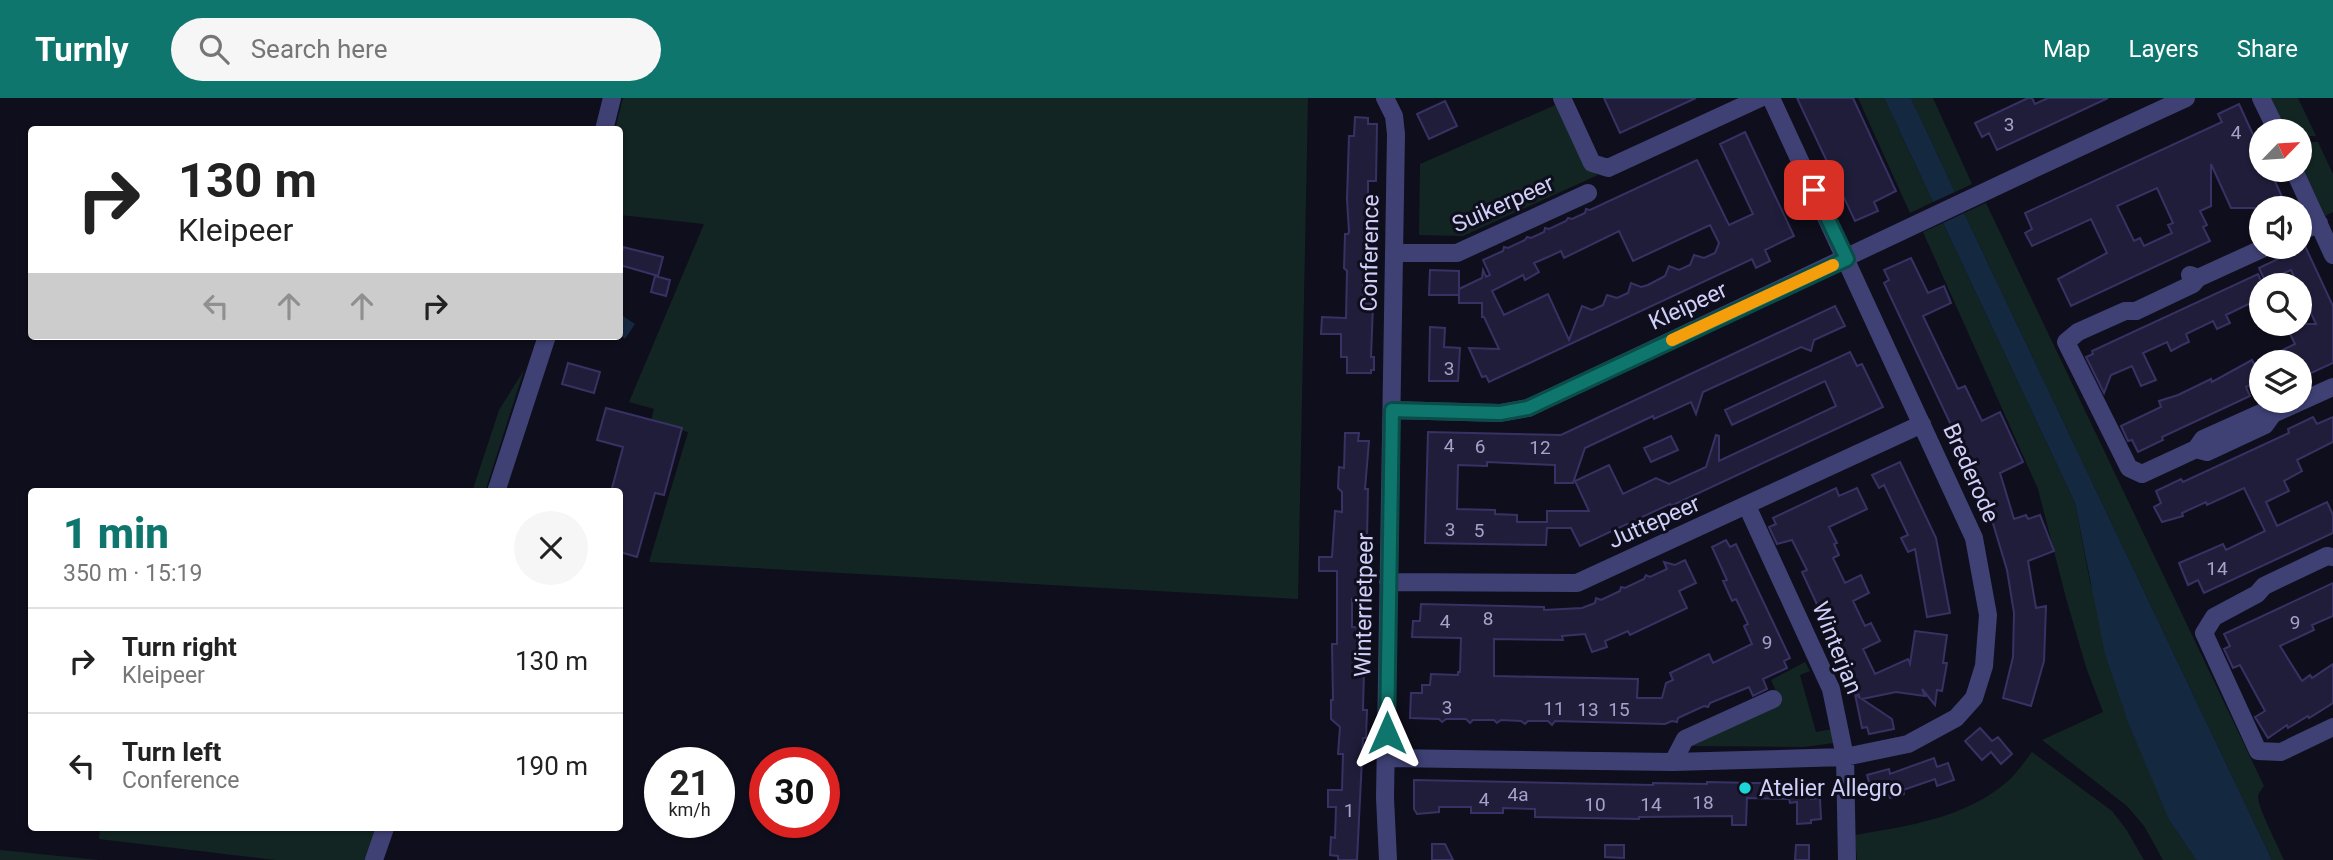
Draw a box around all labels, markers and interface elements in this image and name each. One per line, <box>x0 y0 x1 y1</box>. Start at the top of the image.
search box <box>171 18 661 81</box>
text: Turnly <box>35 30 129 69</box>
icon: search <box>195 30 233 68</box>
text: Search here <box>251 34 387 64</box>
text: Map <box>2043 35 2091 63</box>
text: Layers <box>2129 35 2199 63</box>
text: Share <box>2237 35 2298 63</box>
house number: 3 <box>2004 113 2014 136</box>
north arrow <box>2249 119 2312 182</box>
map controls <box>2249 119 2312 413</box>
house number: 4 <box>2231 121 2242 144</box>
text: 130 m <box>178 152 317 209</box>
icon: right <box>63 154 154 245</box>
pin <box>1784 160 1844 220</box>
street label: Suikerpeer <box>1448 170 1558 238</box>
icon: arrive <box>1795 171 1833 209</box>
street label: Conference <box>1355 194 1385 312</box>
button: sound <box>2249 196 2312 259</box>
text: Kleipeer <box>178 211 293 249</box>
button: search <box>2249 273 2312 336</box>
street label: Kleipeer <box>1645 276 1731 336</box>
icon: left <box>197 287 235 325</box>
icon: ahead <box>270 287 308 325</box>
icon: ahead <box>343 287 381 325</box>
icon: right <box>416 287 454 325</box>
button: layers <box>2249 350 2312 413</box>
house number: 3 <box>1444 357 1454 380</box>
street label: Brederode <box>1937 419 2005 527</box>
house number: 4 <box>1444 434 1455 457</box>
house number: 6 <box>1475 435 1485 458</box>
house number: 12 <box>1529 436 1551 459</box>
street label: Juttepeer <box>1604 490 1704 554</box>
text: 1 min <box>63 509 169 558</box>
button: close <box>514 511 588 585</box>
house number: 3 <box>1445 518 1455 541</box>
house number: 5 <box>1474 519 1484 542</box>
street label: Winterrietpeer <box>1349 532 1379 677</box>
house number: 14 <box>2206 557 2228 580</box>
text: 350 m · 15:19 <box>63 560 202 587</box>
street label: Winterjan <box>1806 598 1868 698</box>
house number: 8 <box>1483 607 1493 630</box>
house number: 4 <box>1440 610 1451 633</box>
house number: 9 <box>2290 611 2300 634</box>
house number: 9 <box>1762 631 1772 654</box>
text: Turn right <box>122 632 237 662</box>
icon: right <box>63 642 101 680</box>
text: 130 m <box>515 646 588 676</box>
text: Kleipeer <box>122 662 205 689</box>
position arrow <box>1350 696 1424 770</box>
house number: 3 <box>1442 696 1452 719</box>
house number: 11 <box>1543 697 1565 720</box>
house number: 13 <box>1577 698 1599 721</box>
house number: 15 <box>1608 698 1630 721</box>
text: Turn left <box>122 737 221 767</box>
icon: left <box>63 747 101 785</box>
speed limit sign: 30 <box>749 747 840 838</box>
text: 190 m <box>515 751 588 781</box>
text: 21 <box>669 763 710 804</box>
text: Conference <box>122 767 239 794</box>
place label: Atelier Allegro <box>1759 775 1902 802</box>
marker: Atelier Allegro <box>1737 780 1753 796</box>
house number: 4a <box>1507 783 1529 806</box>
house number: 4 <box>1479 788 1490 811</box>
house number: 18 <box>1692 791 1714 814</box>
house number: 10 <box>1584 793 1606 816</box>
house number: 14 <box>1640 793 1662 816</box>
text: km/h <box>668 799 711 820</box>
house number: 1 <box>1344 799 1354 822</box>

